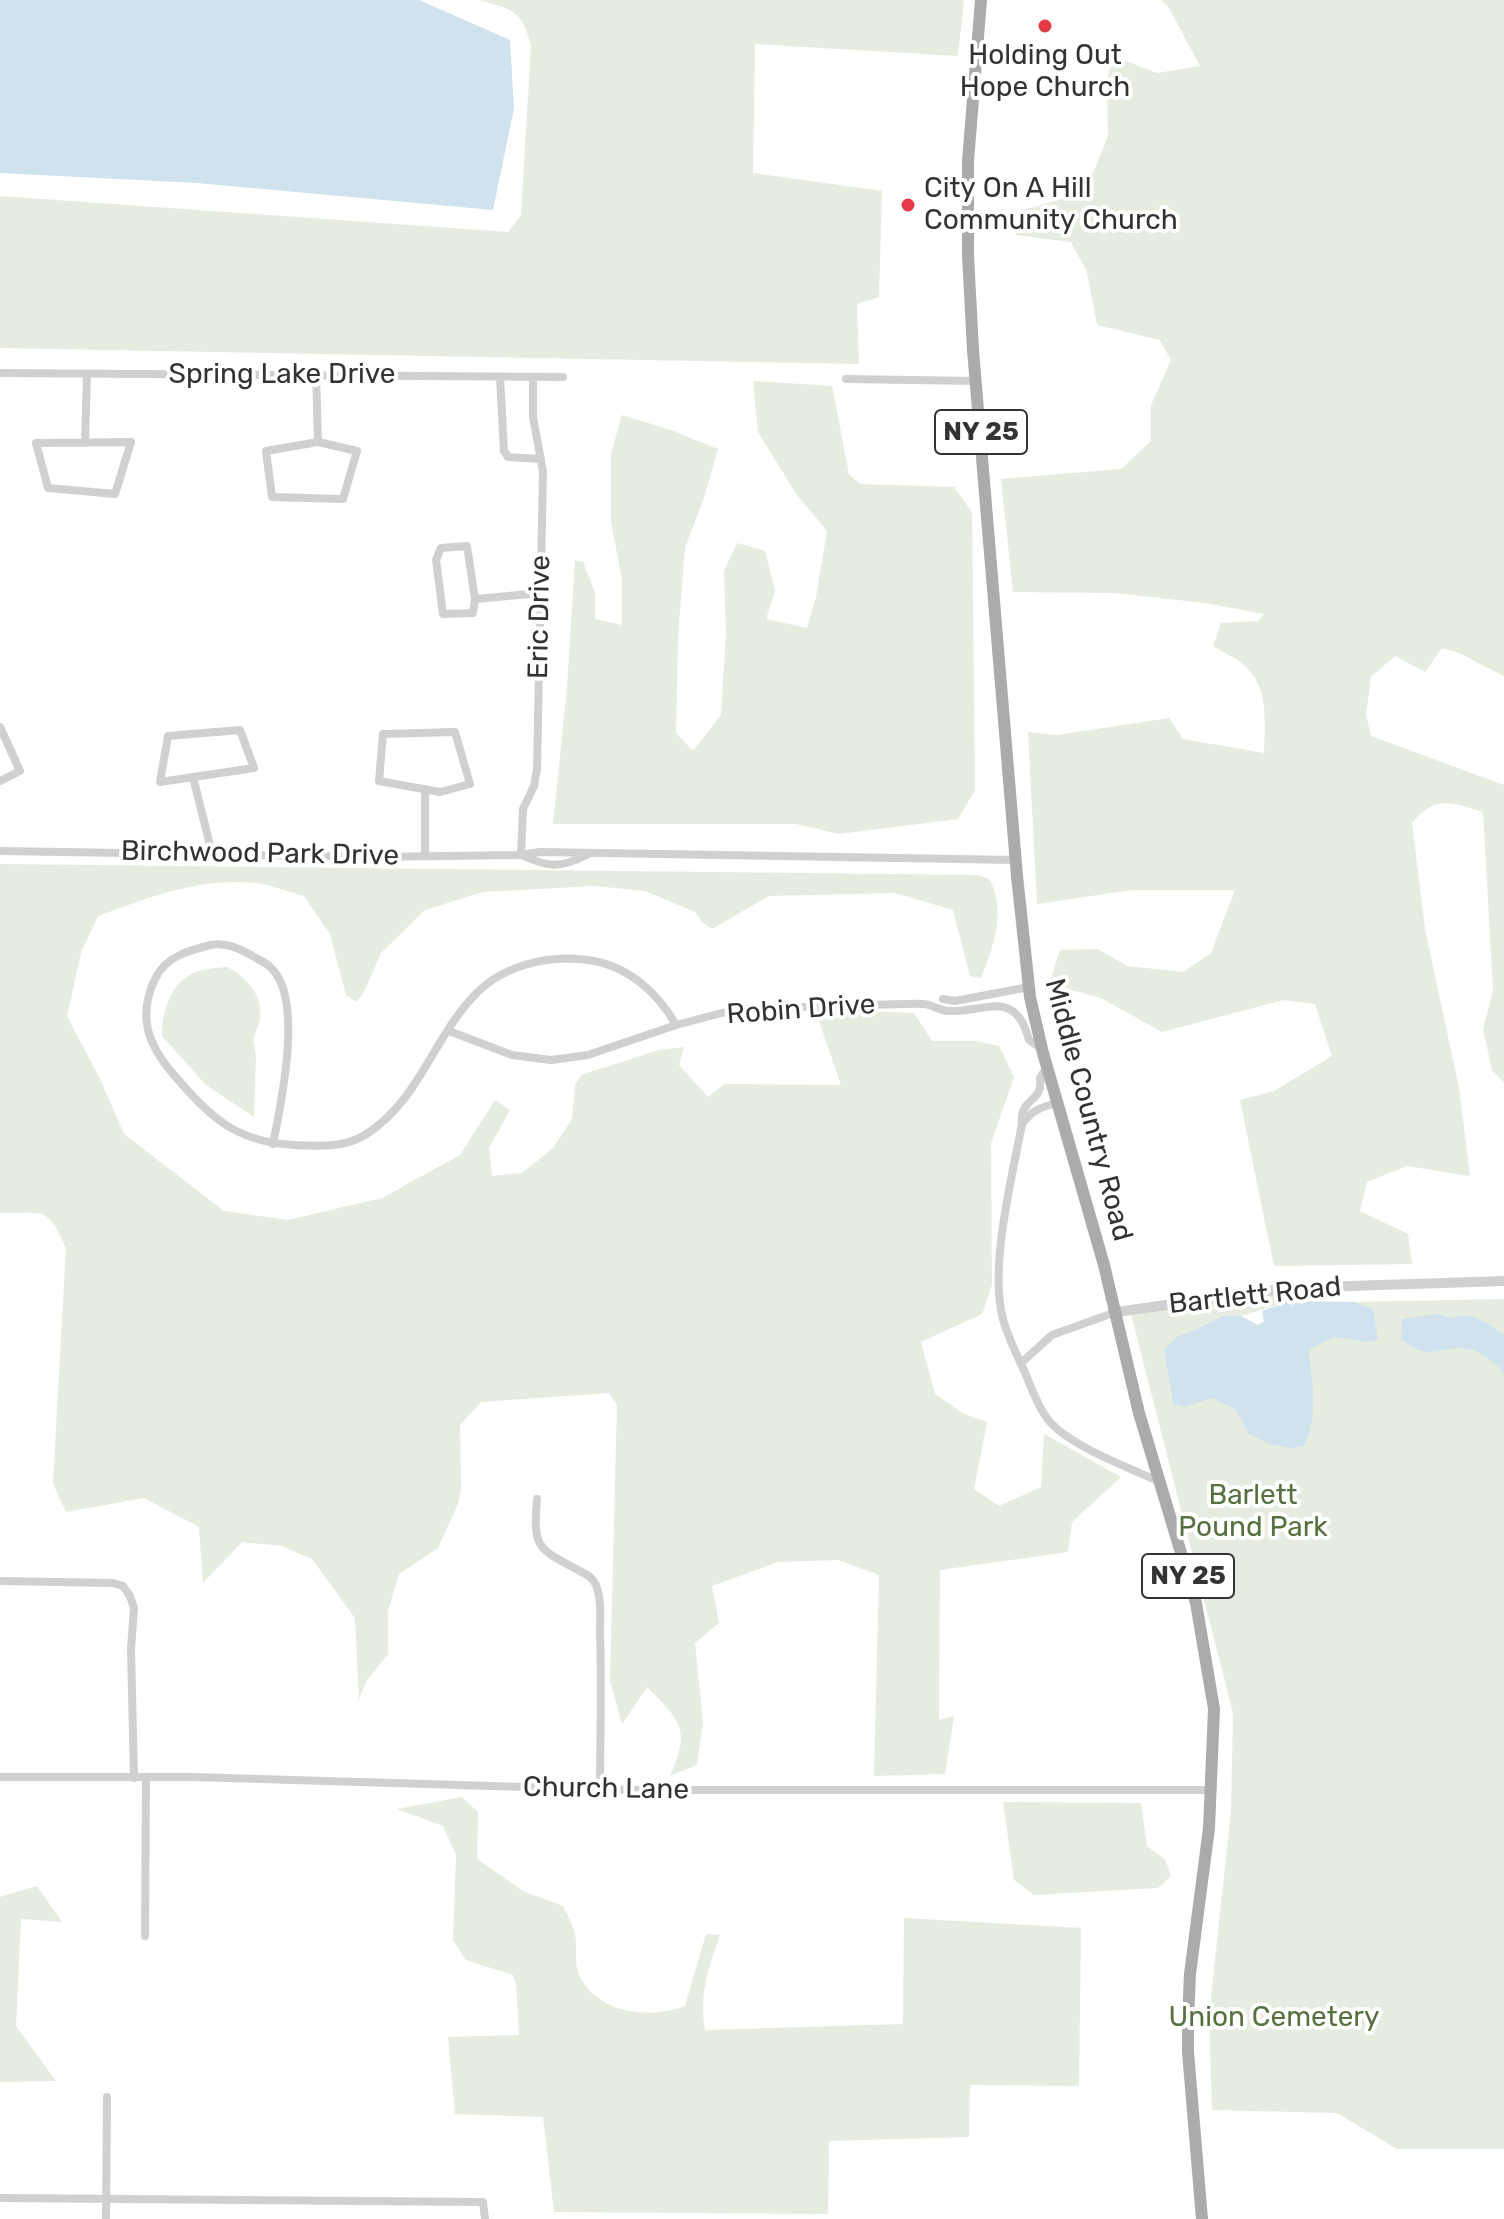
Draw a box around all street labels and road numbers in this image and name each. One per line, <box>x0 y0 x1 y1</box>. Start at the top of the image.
street label: Spring Lake Drive <box>169 358 395 392</box>
road number: NY 25 <box>935 410 1027 454</box>
street label: Eric Drive <box>522 555 558 679</box>
street label: Birchwood Park Drive <box>121 835 399 873</box>
street label: Middle Country Road <box>1037 975 1139 1245</box>
street label: Robin Drive <box>726 988 876 1032</box>
street label: Bartlett Road <box>1167 1270 1343 1322</box>
road number: NY 25 <box>1142 1554 1234 1598</box>
street label: Church Lane <box>523 1771 689 1807</box>

